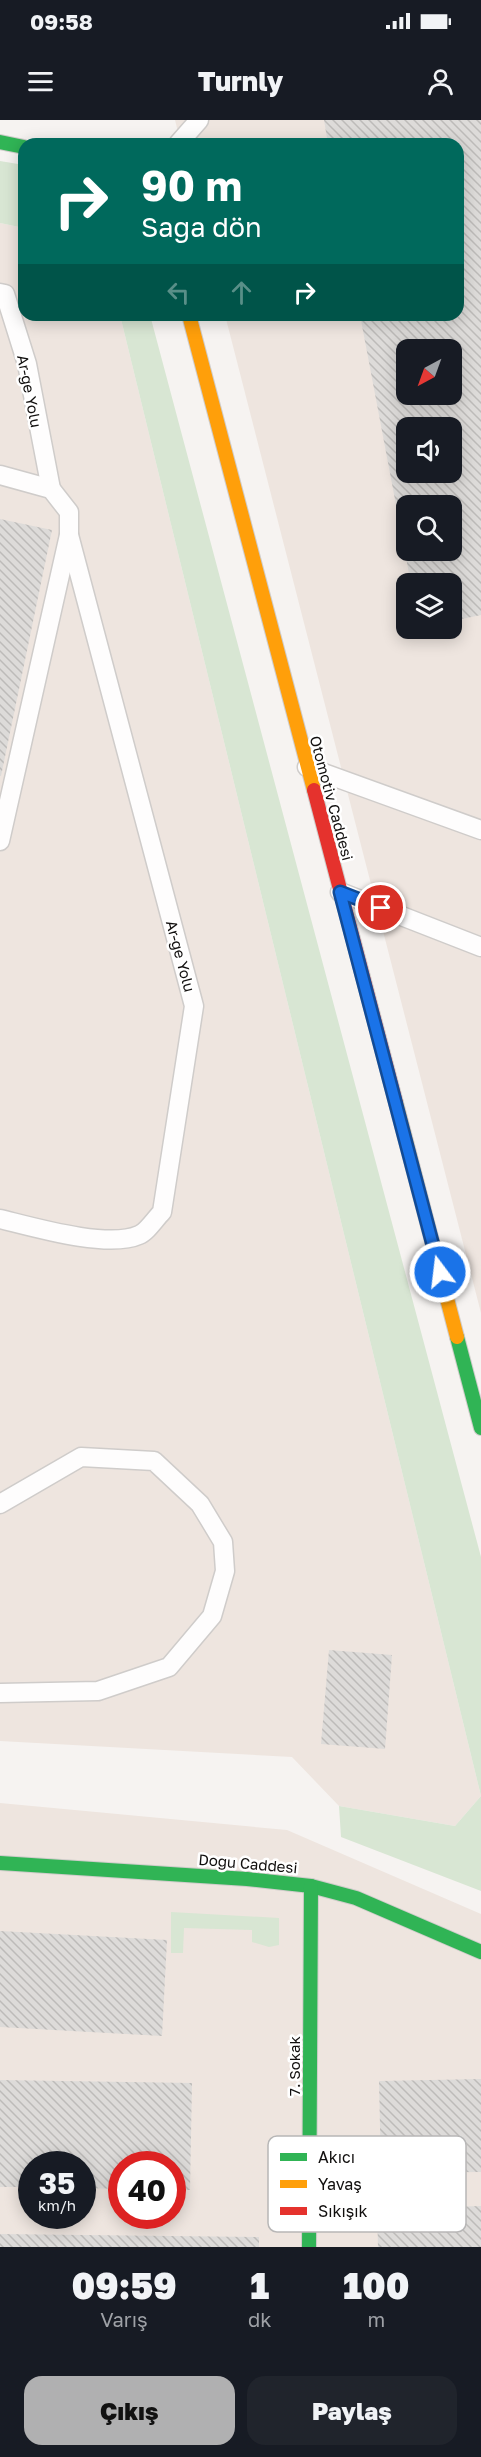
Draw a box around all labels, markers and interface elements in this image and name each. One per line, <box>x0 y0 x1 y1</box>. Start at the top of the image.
text: 09:58 <box>30 8 93 35</box>
icon: menu <box>24 65 57 98</box>
text: Turnly <box>198 65 283 97</box>
icon: person <box>424 65 457 98</box>
text: 90 m <box>141 160 242 210</box>
icon: right <box>42 162 120 240</box>
text: Sağa dön <box>141 211 262 243</box>
icon: left <box>162 276 195 309</box>
icon: ahead <box>225 276 258 309</box>
icon: right <box>288 276 321 309</box>
north arrow <box>396 339 462 405</box>
map controls <box>396 339 462 639</box>
street label: Ar-ge Yolu <box>14 353 46 429</box>
button: sound <box>396 417 462 483</box>
button: search <box>396 495 462 561</box>
button: layers <box>396 573 462 639</box>
street label: Otomotiv Caddesi <box>307 734 357 862</box>
pin <box>355 882 406 933</box>
icon: arrive <box>364 891 397 924</box>
street label: Ar-ge Yolu <box>163 918 199 994</box>
position arrow <box>408 1240 472 1304</box>
street label: Doğu Caddesi <box>198 1850 298 1876</box>
street label: 7. Sokak <box>285 2035 303 2096</box>
legend <box>268 2136 466 2232</box>
text: Akıcı <box>318 2147 355 2167</box>
speed limit sign: 40 <box>108 2151 186 2229</box>
text: 35 <box>39 2165 75 2201</box>
text: Yavaş <box>318 2174 362 2194</box>
text: km/h <box>38 2196 76 2214</box>
text: Sıkışık <box>318 2201 368 2221</box>
text: 09:59 <box>71 2264 177 2307</box>
text: 1 <box>250 2264 269 2307</box>
text: 100 <box>343 2264 410 2307</box>
text: Varış <box>100 2307 148 2331</box>
text: dk <box>248 2307 272 2331</box>
text: m <box>367 2307 385 2331</box>
button: Çıkış <box>24 2376 235 2445</box>
button: Paylaş <box>247 2376 457 2445</box>

